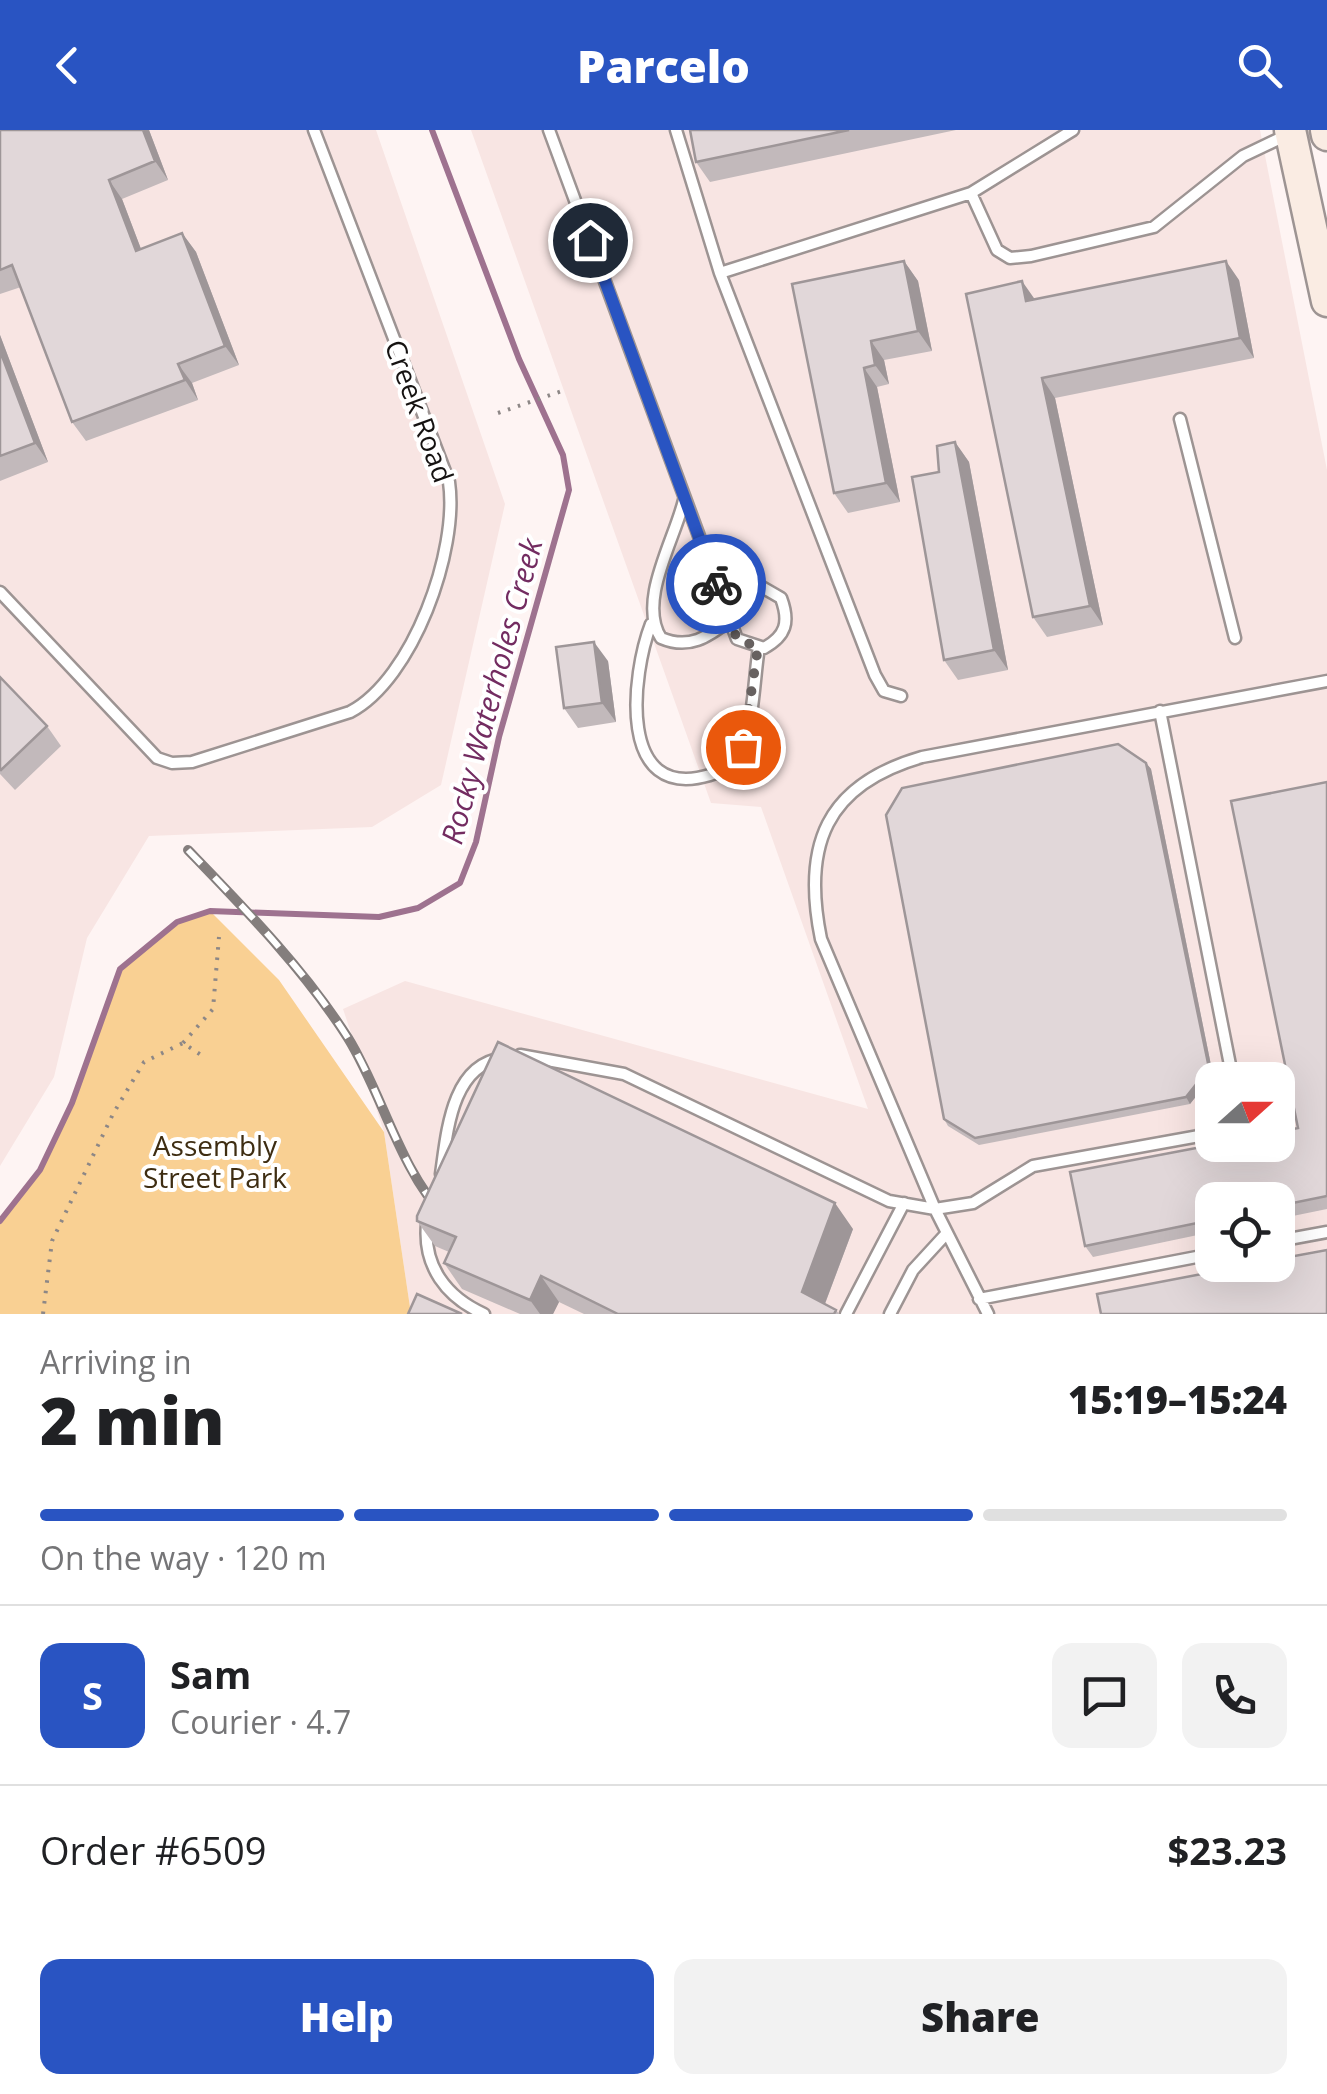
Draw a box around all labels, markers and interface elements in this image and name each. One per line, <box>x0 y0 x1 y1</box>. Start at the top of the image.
text: Parcelo <box>577 35 750 96</box>
icon: back <box>40 38 95 93</box>
icon: search <box>1232 38 1287 93</box>
pin <box>548 198 633 283</box>
icon: home <box>563 213 618 268</box>
street label: Creek Road <box>377 334 463 488</box>
water label: Rocky Waterholes Creek <box>430 532 552 848</box>
courier <box>666 534 766 634</box>
icon: bike <box>689 557 744 612</box>
pin <box>701 705 786 790</box>
icon: bag <box>716 720 771 775</box>
north arrow <box>1195 1062 1295 1162</box>
map controls <box>1195 1062 1295 1282</box>
park label: Assembly Street Park <box>143 1126 287 1196</box>
button: locate <box>1195 1182 1295 1282</box>
text: Arriving in <box>40 1340 192 1383</box>
text: 15:19–15:24 <box>1068 1373 1287 1425</box>
text: 2 min <box>40 1376 225 1464</box>
text: On the way · 120 m <box>40 1536 327 1579</box>
button: chat <box>1052 1643 1157 1748</box>
button: phone <box>1182 1643 1287 1748</box>
text: Sam <box>170 1648 251 1700</box>
text: S <box>82 1669 103 1721</box>
text: Courier · 4.7 <box>170 1700 351 1743</box>
text: Order #6509 <box>40 1824 267 1876</box>
text: $23.23 <box>1168 1824 1287 1876</box>
button: Help <box>40 1959 654 2074</box>
button: Share <box>674 1959 1287 2074</box>

